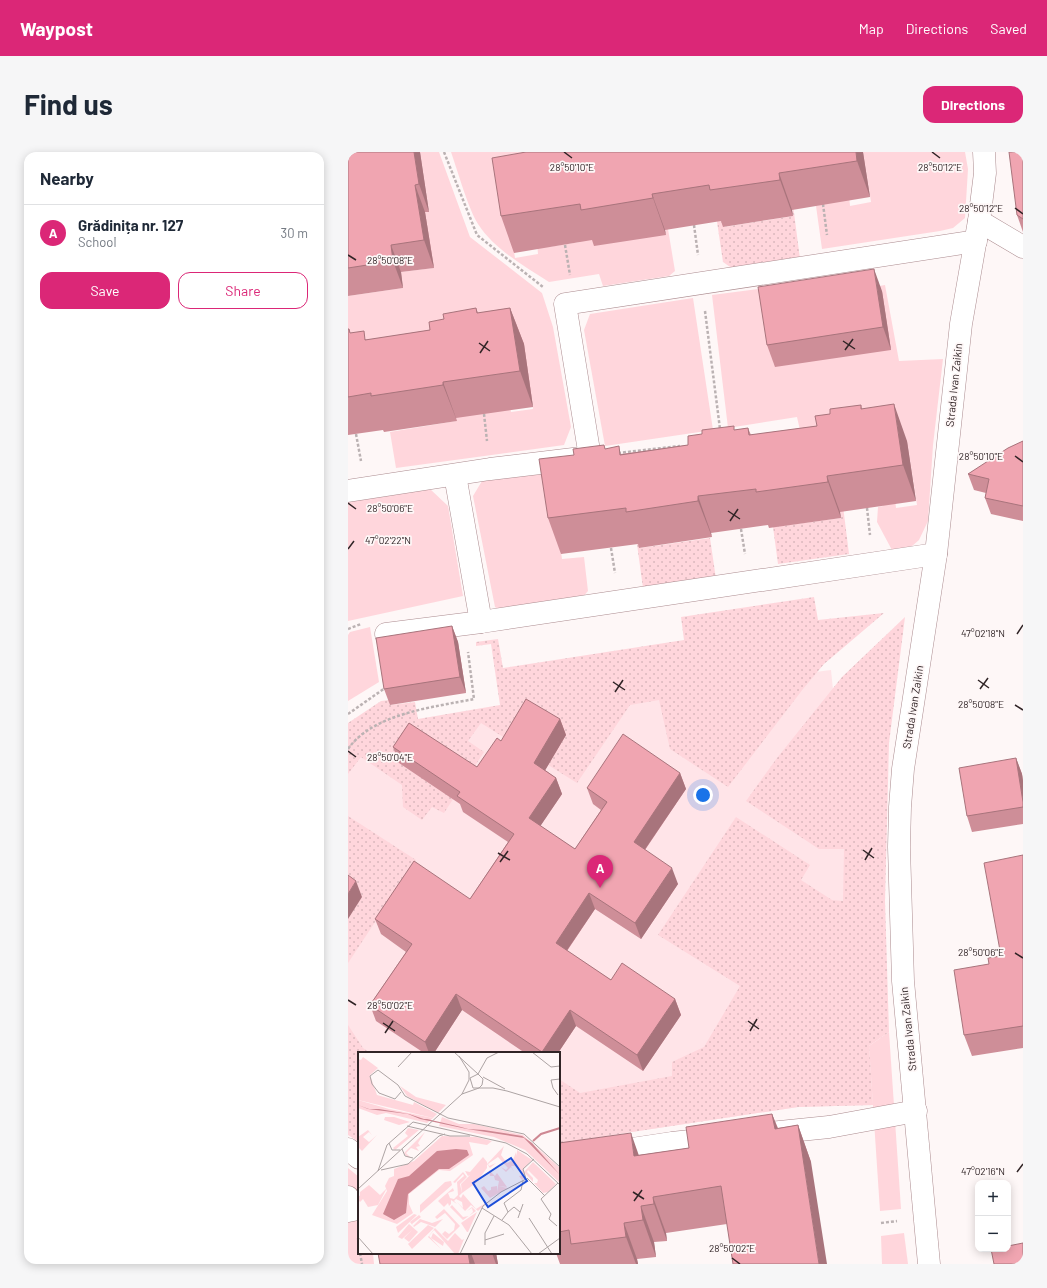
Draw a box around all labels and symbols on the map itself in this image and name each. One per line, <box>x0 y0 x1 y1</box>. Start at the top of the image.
text: 28°50'10"E <box>550 161 594 173</box>
text: 28°50'12"E <box>918 161 962 173</box>
text: 28°50'12"E <box>959 202 1003 214</box>
text: 28°50'08"E <box>367 254 413 266</box>
street label: Strada Ivan Zaikin <box>943 342 964 428</box>
text: 28°50'10"E <box>959 450 1003 462</box>
text: 28°50'06"E <box>367 502 413 514</box>
text: 47°02'22"N <box>365 534 411 546</box>
text: 47°02'18"N <box>961 627 1005 639</box>
street label: Strada Ivan Zaikin <box>899 664 926 750</box>
text: 28°50'08"E <box>958 698 1004 710</box>
text: 28°50'04"E <box>367 751 413 763</box>
your location <box>693 785 713 805</box>
pin: A <box>587 855 613 888</box>
text: 28°50'06"E <box>958 946 1004 958</box>
street label: Strada Ivan Zaikin <box>897 986 918 1072</box>
text: 28°50'02"E <box>367 999 413 1011</box>
inset map <box>358 1052 560 1254</box>
text: 47°02'16"N <box>961 1165 1005 1177</box>
text: 28°50'02"E <box>709 1242 755 1254</box>

